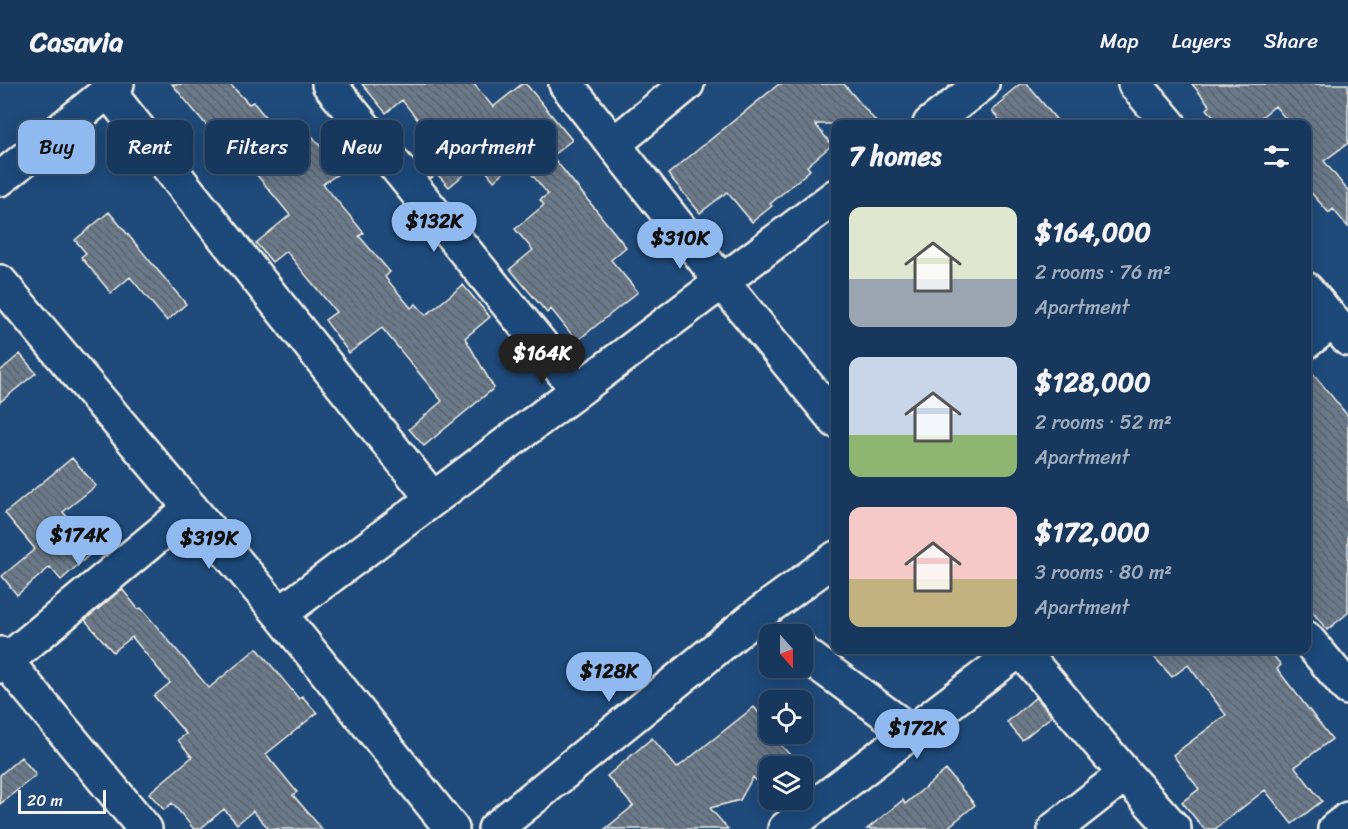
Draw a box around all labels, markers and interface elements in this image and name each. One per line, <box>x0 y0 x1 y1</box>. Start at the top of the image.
text: Casavia <box>30 17 123 66</box>
text: Map <box>1100 22 1139 60</box>
text: Layers <box>1172 22 1231 60</box>
text: Share <box>1264 22 1318 60</box>
chip: Buy <box>18 120 95 174</box>
chip: Rent <box>107 120 193 174</box>
chip: Filters <box>205 120 309 174</box>
chip: New <box>321 120 403 174</box>
chip: Apartment <box>415 120 556 174</box>
text: 7 homes <box>849 133 941 179</box>
icon: filters <box>1260 140 1293 173</box>
pin: $132K <box>392 202 476 253</box>
text: $132K <box>406 204 462 239</box>
text: $164,000 <box>1035 209 1151 255</box>
pin: $310K <box>638 219 722 270</box>
text: $310K <box>651 221 709 256</box>
icon: home <box>897 231 969 303</box>
text: 2 rooms · 76 m² <box>1035 255 1171 290</box>
text: Apartment <box>1035 290 1129 325</box>
pin: $164K <box>500 334 584 385</box>
text: $164K <box>513 336 571 371</box>
text: $128,000 <box>1035 359 1151 405</box>
icon: home <box>897 381 969 453</box>
text: 2 rooms · 52 m² <box>1035 405 1172 440</box>
text: Apartment <box>1035 440 1129 475</box>
text: $172,000 <box>1035 509 1150 555</box>
pin: $174K <box>37 516 121 567</box>
text: $174K <box>50 518 108 553</box>
pin: $319K <box>167 519 251 570</box>
text: $319K <box>180 521 238 556</box>
icon: home <box>897 531 969 603</box>
text: 3 rooms · 80 m² <box>1035 555 1172 590</box>
text: Apartment <box>1035 590 1129 625</box>
north arrow <box>759 624 813 678</box>
map controls <box>759 624 813 810</box>
pin: $128K <box>567 652 651 703</box>
text: $128K <box>580 654 638 689</box>
button: locate <box>759 690 813 744</box>
pin: $172K <box>875 709 959 760</box>
text: $172K <box>888 711 946 746</box>
button: layers <box>759 756 813 810</box>
text: 20 m <box>27 786 63 815</box>
scale bar <box>18 787 106 814</box>

